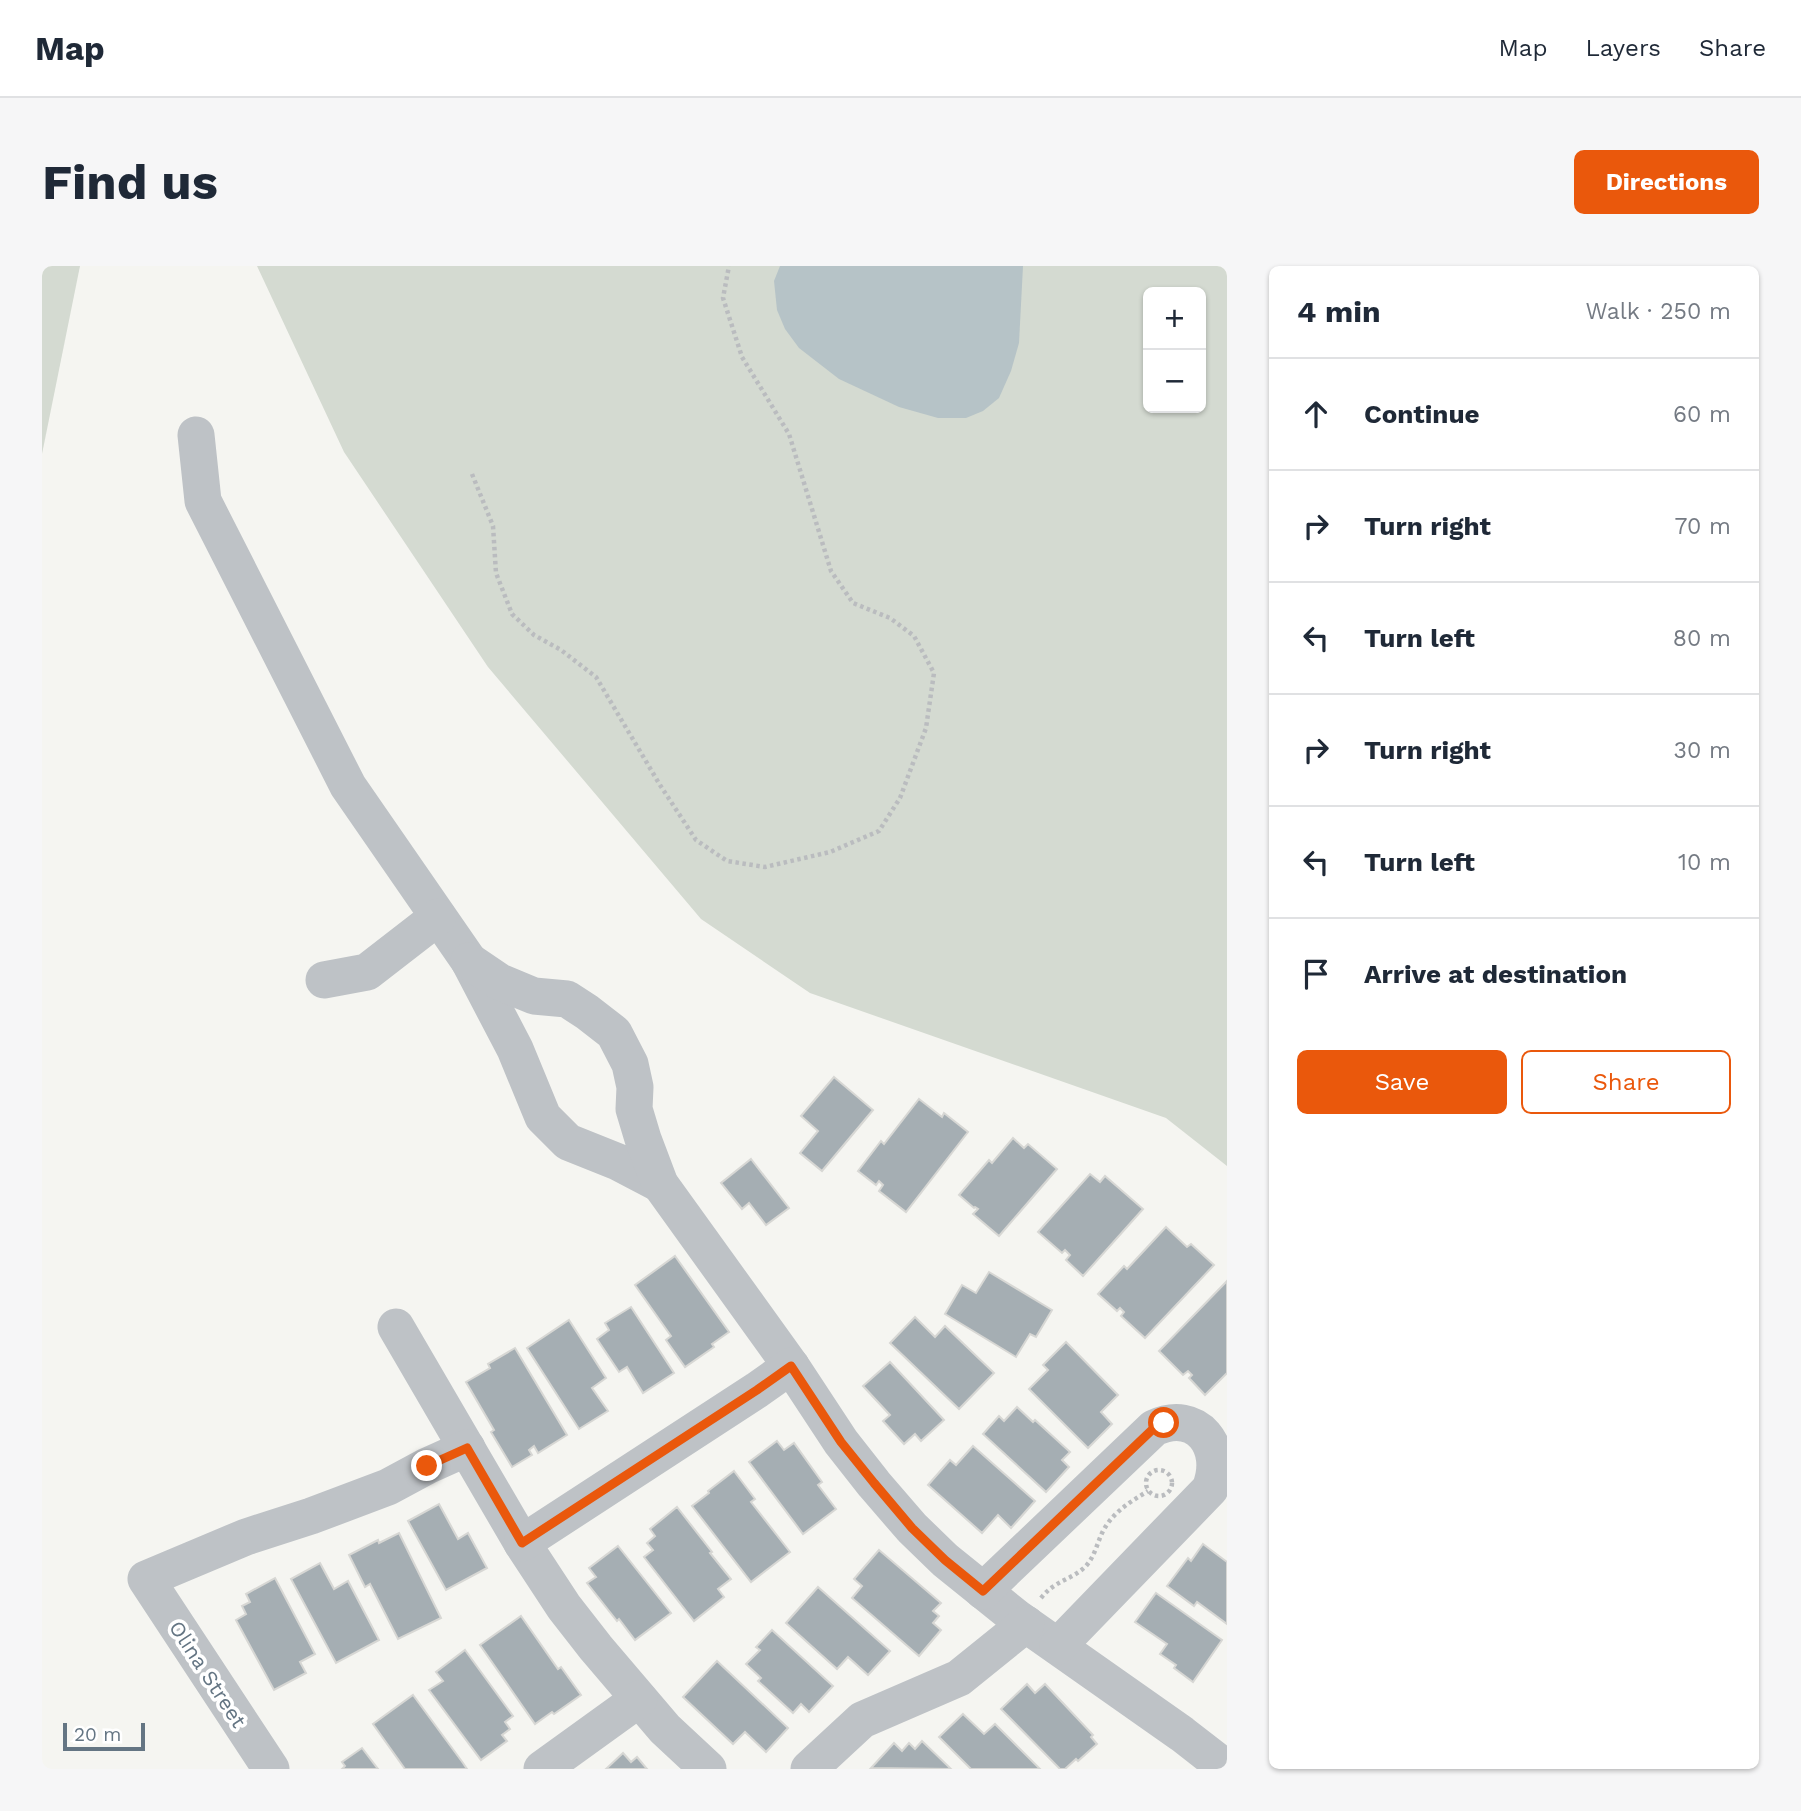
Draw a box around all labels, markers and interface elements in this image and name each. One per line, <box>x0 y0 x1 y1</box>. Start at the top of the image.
text: Map <box>35 29 105 68</box>
text: Map <box>1499 34 1547 62</box>
text: Layers <box>1585 34 1661 62</box>
text: Share <box>1699 34 1766 62</box>
button: Directions <box>1574 150 1759 214</box>
text: Find us <box>42 153 218 211</box>
map controls <box>1143 287 1206 413</box>
button: + <box>1143 287 1206 350</box>
text: 4 min <box>1297 294 1381 329</box>
text: Walk · 250 m <box>1585 298 1731 325</box>
button: − <box>1143 350 1206 413</box>
icon: ahead <box>1297 395 1335 433</box>
text: Continue <box>1364 399 1480 429</box>
text: 60 m <box>1673 401 1731 428</box>
icon: right <box>1297 507 1335 545</box>
text: Turn right <box>1364 511 1491 541</box>
text: 70 m <box>1674 513 1731 540</box>
icon: left <box>1297 619 1335 657</box>
text: Turn left <box>1364 623 1475 653</box>
text: 80 m <box>1673 625 1731 652</box>
icon: right <box>1297 731 1335 769</box>
text: Turn right <box>1364 735 1491 765</box>
text: 30 m <box>1674 737 1731 764</box>
icon: left <box>1297 843 1335 881</box>
text: Turn left <box>1364 847 1475 877</box>
text: 10 m <box>1678 849 1731 876</box>
icon: arrive <box>1297 955 1335 993</box>
text: Arrive at destination <box>1364 959 1627 989</box>
button: Save <box>1297 1050 1507 1114</box>
button: Share <box>1521 1050 1731 1114</box>
route start <box>1148 1407 1179 1438</box>
route end <box>411 1450 442 1481</box>
street label: Olina Street <box>164 1616 252 1732</box>
scale bar <box>63 1720 145 1752</box>
text: 20 m <box>74 1723 121 1746</box>

